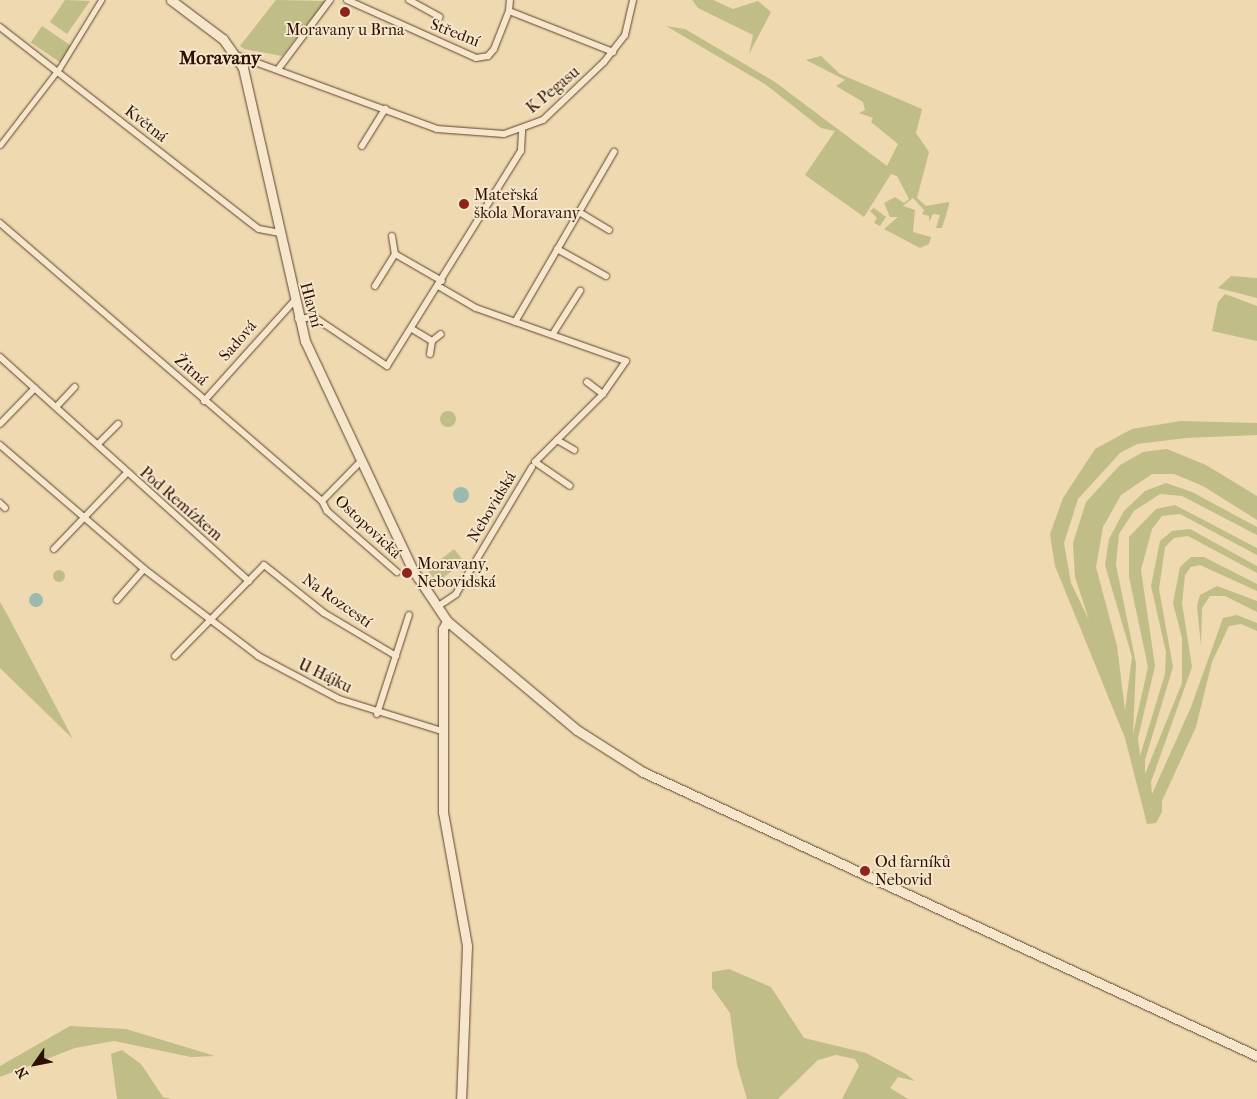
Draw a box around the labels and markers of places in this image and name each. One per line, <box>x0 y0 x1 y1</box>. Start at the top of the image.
marker: Moravany u Brna <box>339 6 351 18</box>
place label: Moravany u Brna <box>286 20 404 40</box>
place label: Mateřská škola Moravany <box>474 185 580 223</box>
marker: Mateřská škola Moravany <box>458 198 470 210</box>
place label: Moravany, Nebovidská <box>417 554 496 592</box>
marker: Moravany, Nebovidská <box>401 567 413 579</box>
place label: Od farníků Nebovid <box>875 852 951 890</box>
marker: Od farníků Nebovid <box>859 865 871 877</box>

